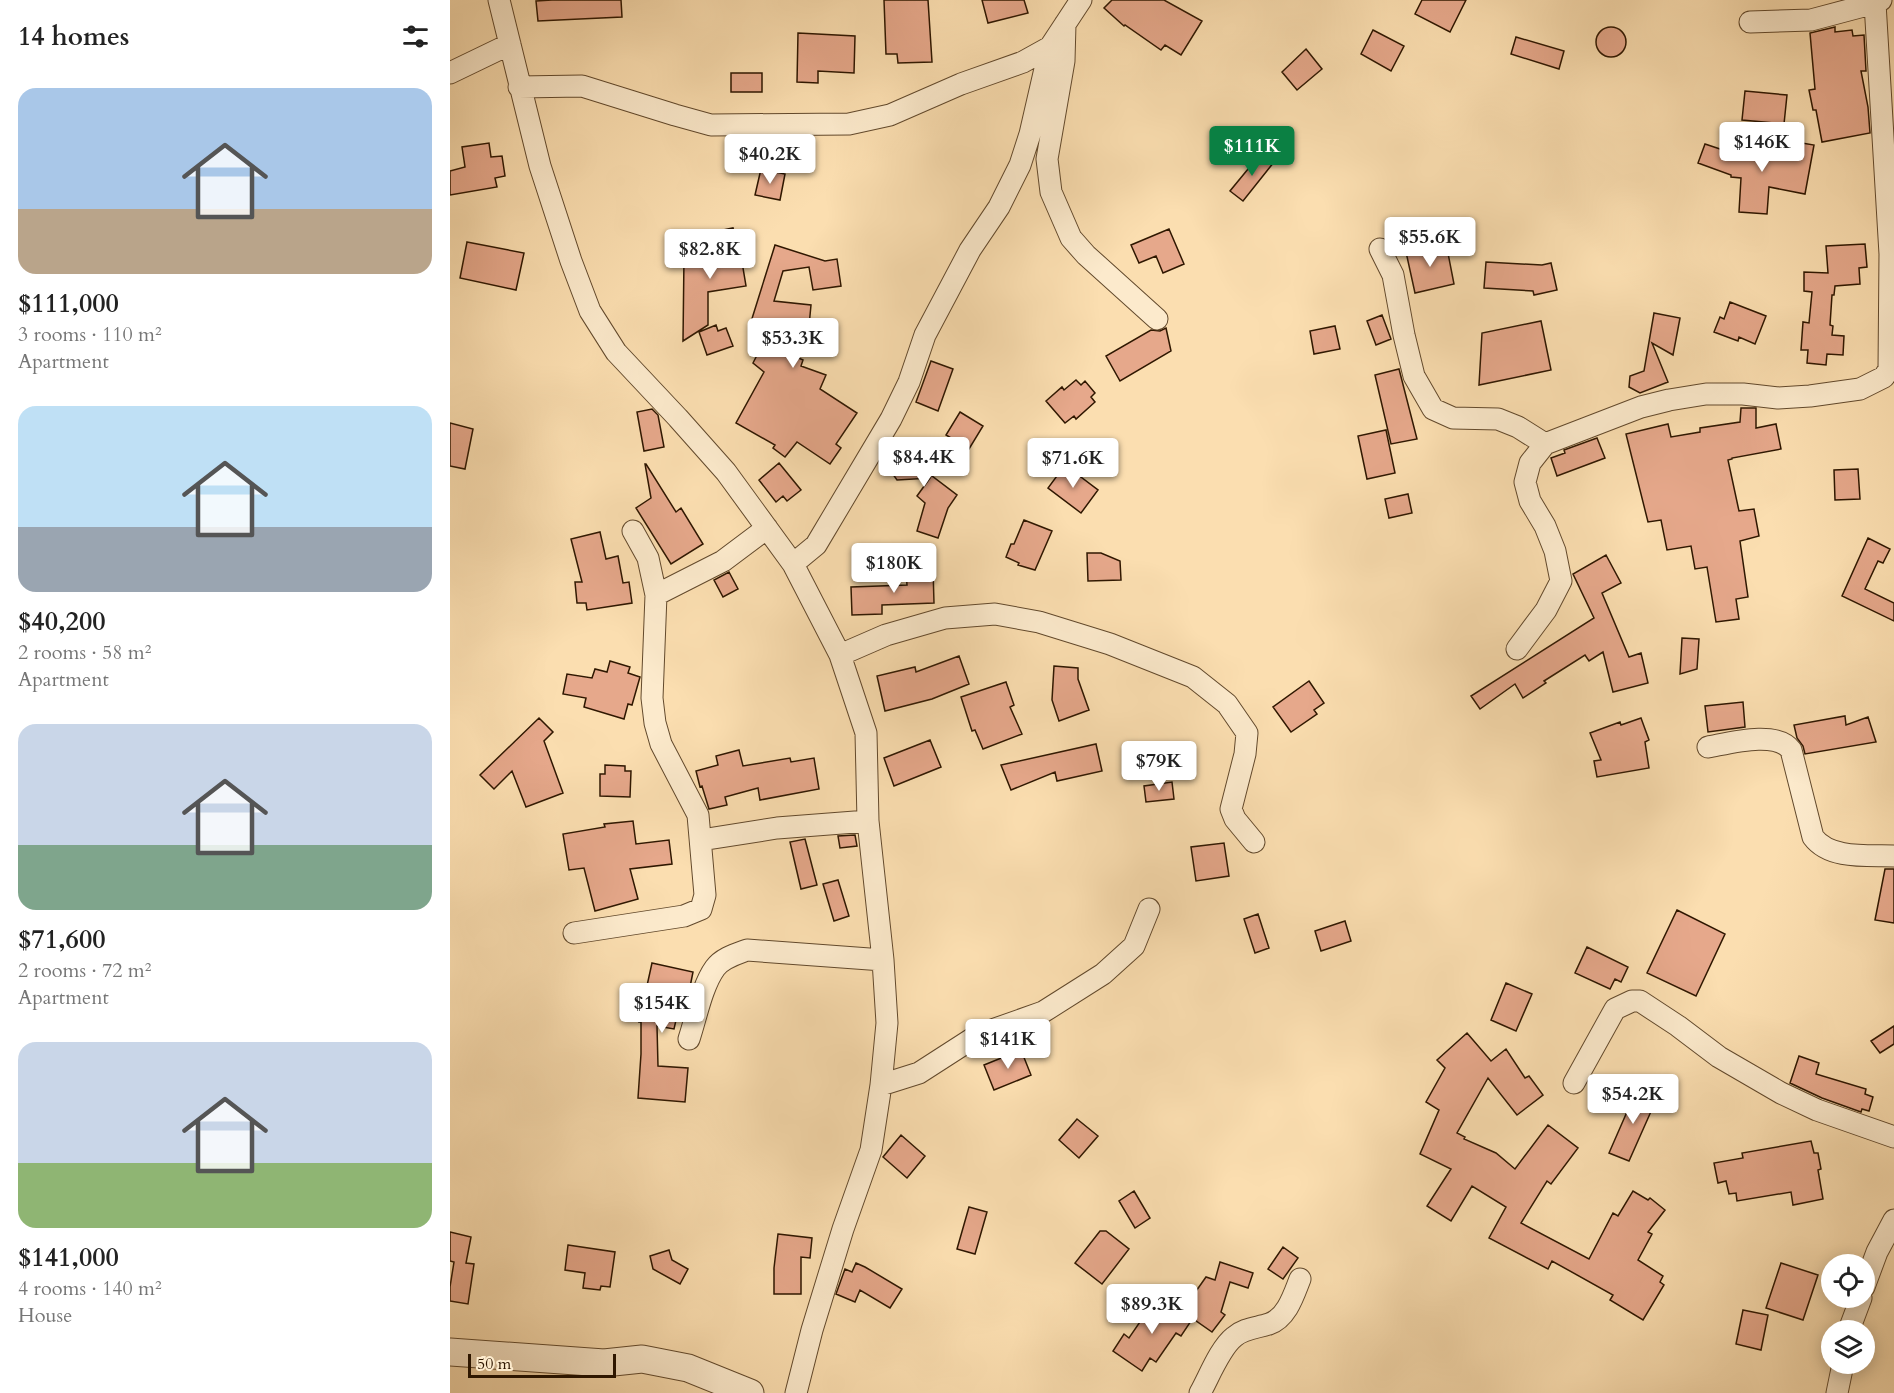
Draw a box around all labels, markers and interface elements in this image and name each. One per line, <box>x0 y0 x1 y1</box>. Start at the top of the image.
text: 14 homes <box>18 19 129 54</box>
icon: filters <box>399 20 432 53</box>
pin: $146K <box>1720 122 1804 173</box>
pin: $111K <box>1210 126 1294 177</box>
icon: home <box>171 127 279 235</box>
text: $146K <box>1733 128 1791 155</box>
text: $111K <box>1223 132 1281 159</box>
pin: $40.2K <box>721 134 819 185</box>
text: $40.2K <box>739 140 801 167</box>
pin: $55.6K <box>1381 217 1479 268</box>
text: $55.6K <box>1399 223 1461 250</box>
pin: $82.8K <box>661 229 759 280</box>
text: $82.8K <box>679 235 741 262</box>
text: $111,000 <box>18 286 119 321</box>
pin: $53.3K <box>744 318 842 369</box>
text: 3 rooms · 110 m² <box>18 321 162 348</box>
text: $53.3K <box>762 324 824 351</box>
text: Apartment <box>18 348 109 375</box>
pin: $84.4K <box>875 437 973 488</box>
pin: $71.6K <box>1024 438 1122 489</box>
text: $84.4K <box>893 443 955 470</box>
text: $71.6K <box>1042 444 1104 471</box>
icon: home <box>171 445 279 553</box>
pin: $180K <box>852 543 936 594</box>
text: $180K <box>865 549 923 576</box>
text: $40,200 <box>18 604 106 639</box>
text: 2 rooms · 58 m² <box>18 639 151 666</box>
text: Apartment <box>18 666 109 693</box>
pin: $79K <box>1123 741 1195 792</box>
text: $79K <box>1136 747 1182 774</box>
icon: home <box>171 763 279 871</box>
text: $71,600 <box>18 922 106 957</box>
text: 2 rooms · 72 m² <box>18 957 151 984</box>
pin: $154K <box>620 983 704 1034</box>
text: Apartment <box>18 984 109 1011</box>
text: $154K <box>633 989 691 1016</box>
pin: $141K <box>966 1019 1050 1070</box>
text: $141K <box>979 1025 1037 1052</box>
pin: $54.2K <box>1584 1074 1682 1125</box>
text: $54.2K <box>1602 1080 1664 1107</box>
icon: home <box>171 1081 279 1189</box>
text: $141,000 <box>18 1240 119 1275</box>
map controls <box>1821 1254 1875 1374</box>
button: locate <box>1821 1254 1875 1308</box>
text: 4 rooms · 140 m² <box>18 1275 162 1302</box>
pin: $89.3K <box>1103 1284 1201 1335</box>
text: $89.3K <box>1121 1290 1183 1317</box>
text: House <box>18 1302 72 1329</box>
button: layers <box>1821 1320 1875 1374</box>
scale bar <box>468 1351 616 1378</box>
text: 50 m <box>477 1353 511 1375</box>

